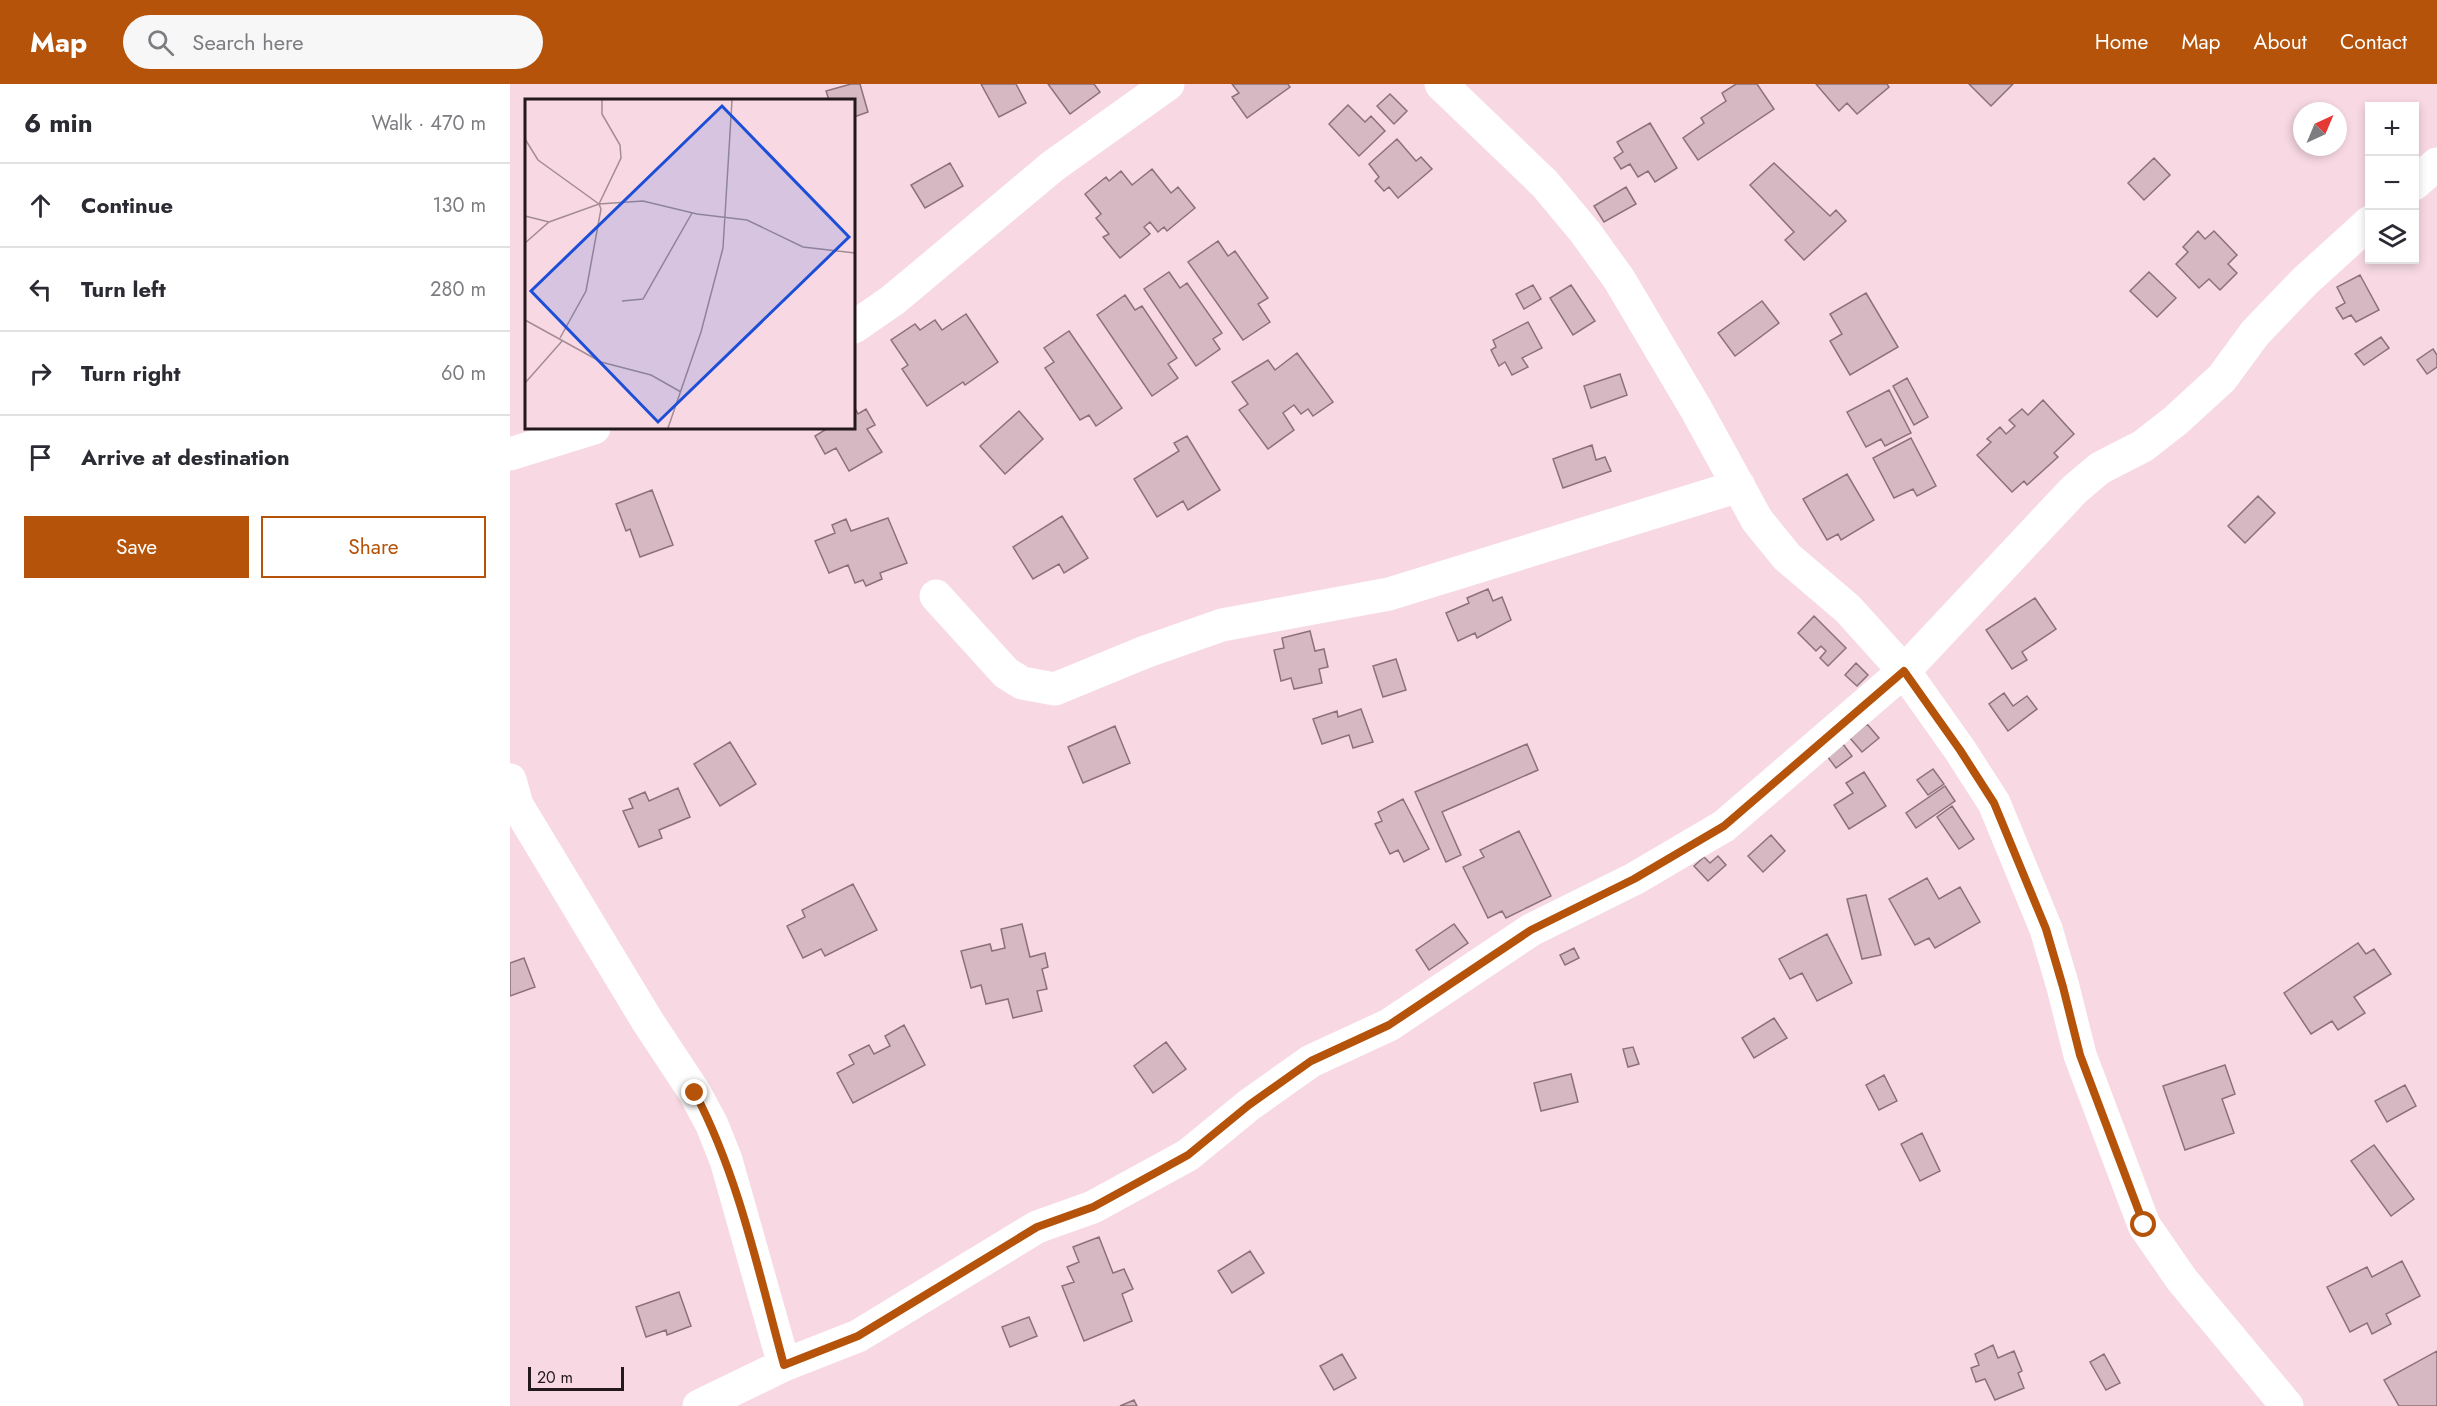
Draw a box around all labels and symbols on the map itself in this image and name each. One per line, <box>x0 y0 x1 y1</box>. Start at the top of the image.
inset map <box>525 99 855 429</box>
north arrow <box>2293 102 2347 156</box>
route end <box>681 1079 707 1105</box>
route start <box>2130 1211 2156 1237</box>
scale bar <box>528 1364 624 1392</box>

